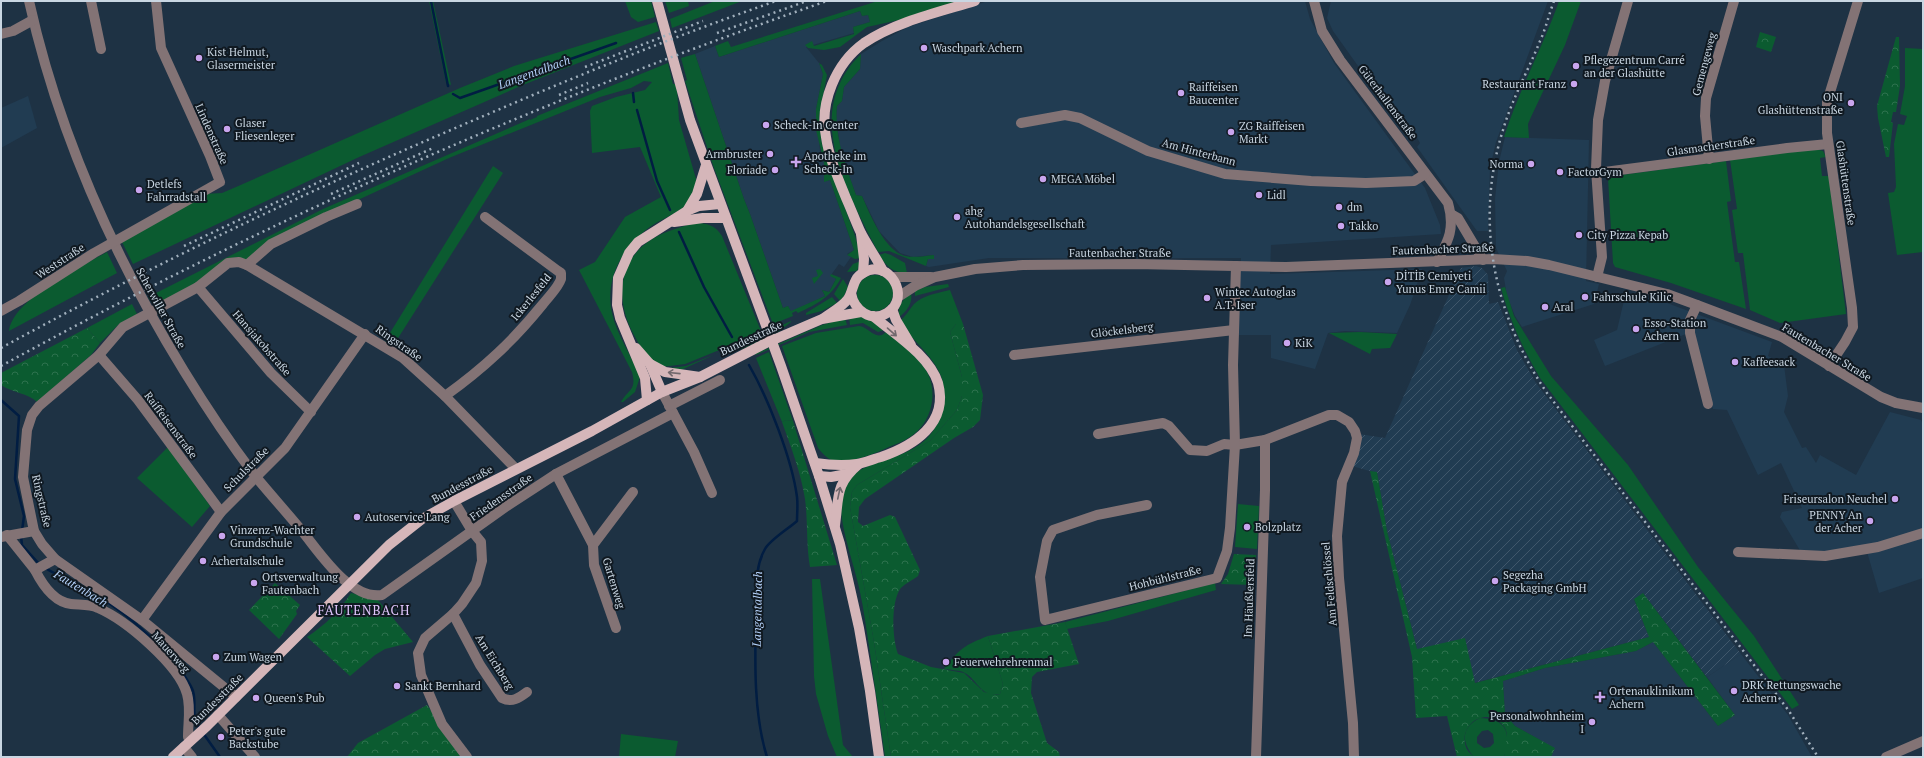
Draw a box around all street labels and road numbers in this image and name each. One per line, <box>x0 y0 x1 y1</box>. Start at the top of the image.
street label: Gemengeweg <box>1689 31 1719 97</box>
street label: Güterhallenstraße <box>1355 62 1421 142</box>
street label: Lindenstraße <box>192 101 232 167</box>
street label: Glasmacherstraße <box>1666 133 1756 159</box>
street label: Am Hinterbann <box>1160 135 1238 169</box>
street label: Glashüttenstraße <box>1833 140 1859 227</box>
street label: Weststraße <box>33 240 87 282</box>
street label: Fautenbacher Straße <box>1392 240 1495 258</box>
street label: Fautenbacher Straße <box>1069 246 1171 260</box>
street label: Scherwiller Straße <box>133 265 189 351</box>
street label: Ickerlesfeld <box>508 271 554 323</box>
street label: Hansjakobstraße <box>230 307 295 379</box>
street label: Bundesstraße <box>718 317 785 359</box>
street label: Glöckelsberg <box>1090 319 1154 341</box>
street label: Fautenbacher Straße <box>1780 320 1875 384</box>
street label: Ringstraße <box>373 322 425 364</box>
street label: Raiffeisenstraße <box>141 389 201 462</box>
street label: Schulstraße <box>220 443 272 495</box>
street label: Bundesstraße <box>429 462 495 506</box>
street label: Friedensstraße <box>467 470 535 524</box>
street label: Ringstraße <box>29 473 55 529</box>
street label: Am Feldschlössel <box>1318 541 1340 627</box>
street label: Gartenweg <box>600 556 628 610</box>
street label: Im Häußlersfeld <box>1241 558 1257 638</box>
street label: Hohbühlstraße <box>1127 562 1203 594</box>
street label: Mauerweg <box>149 629 193 676</box>
street label: Am Eichberg <box>472 632 518 692</box>
street label: Bundesstraße <box>188 670 246 728</box>

